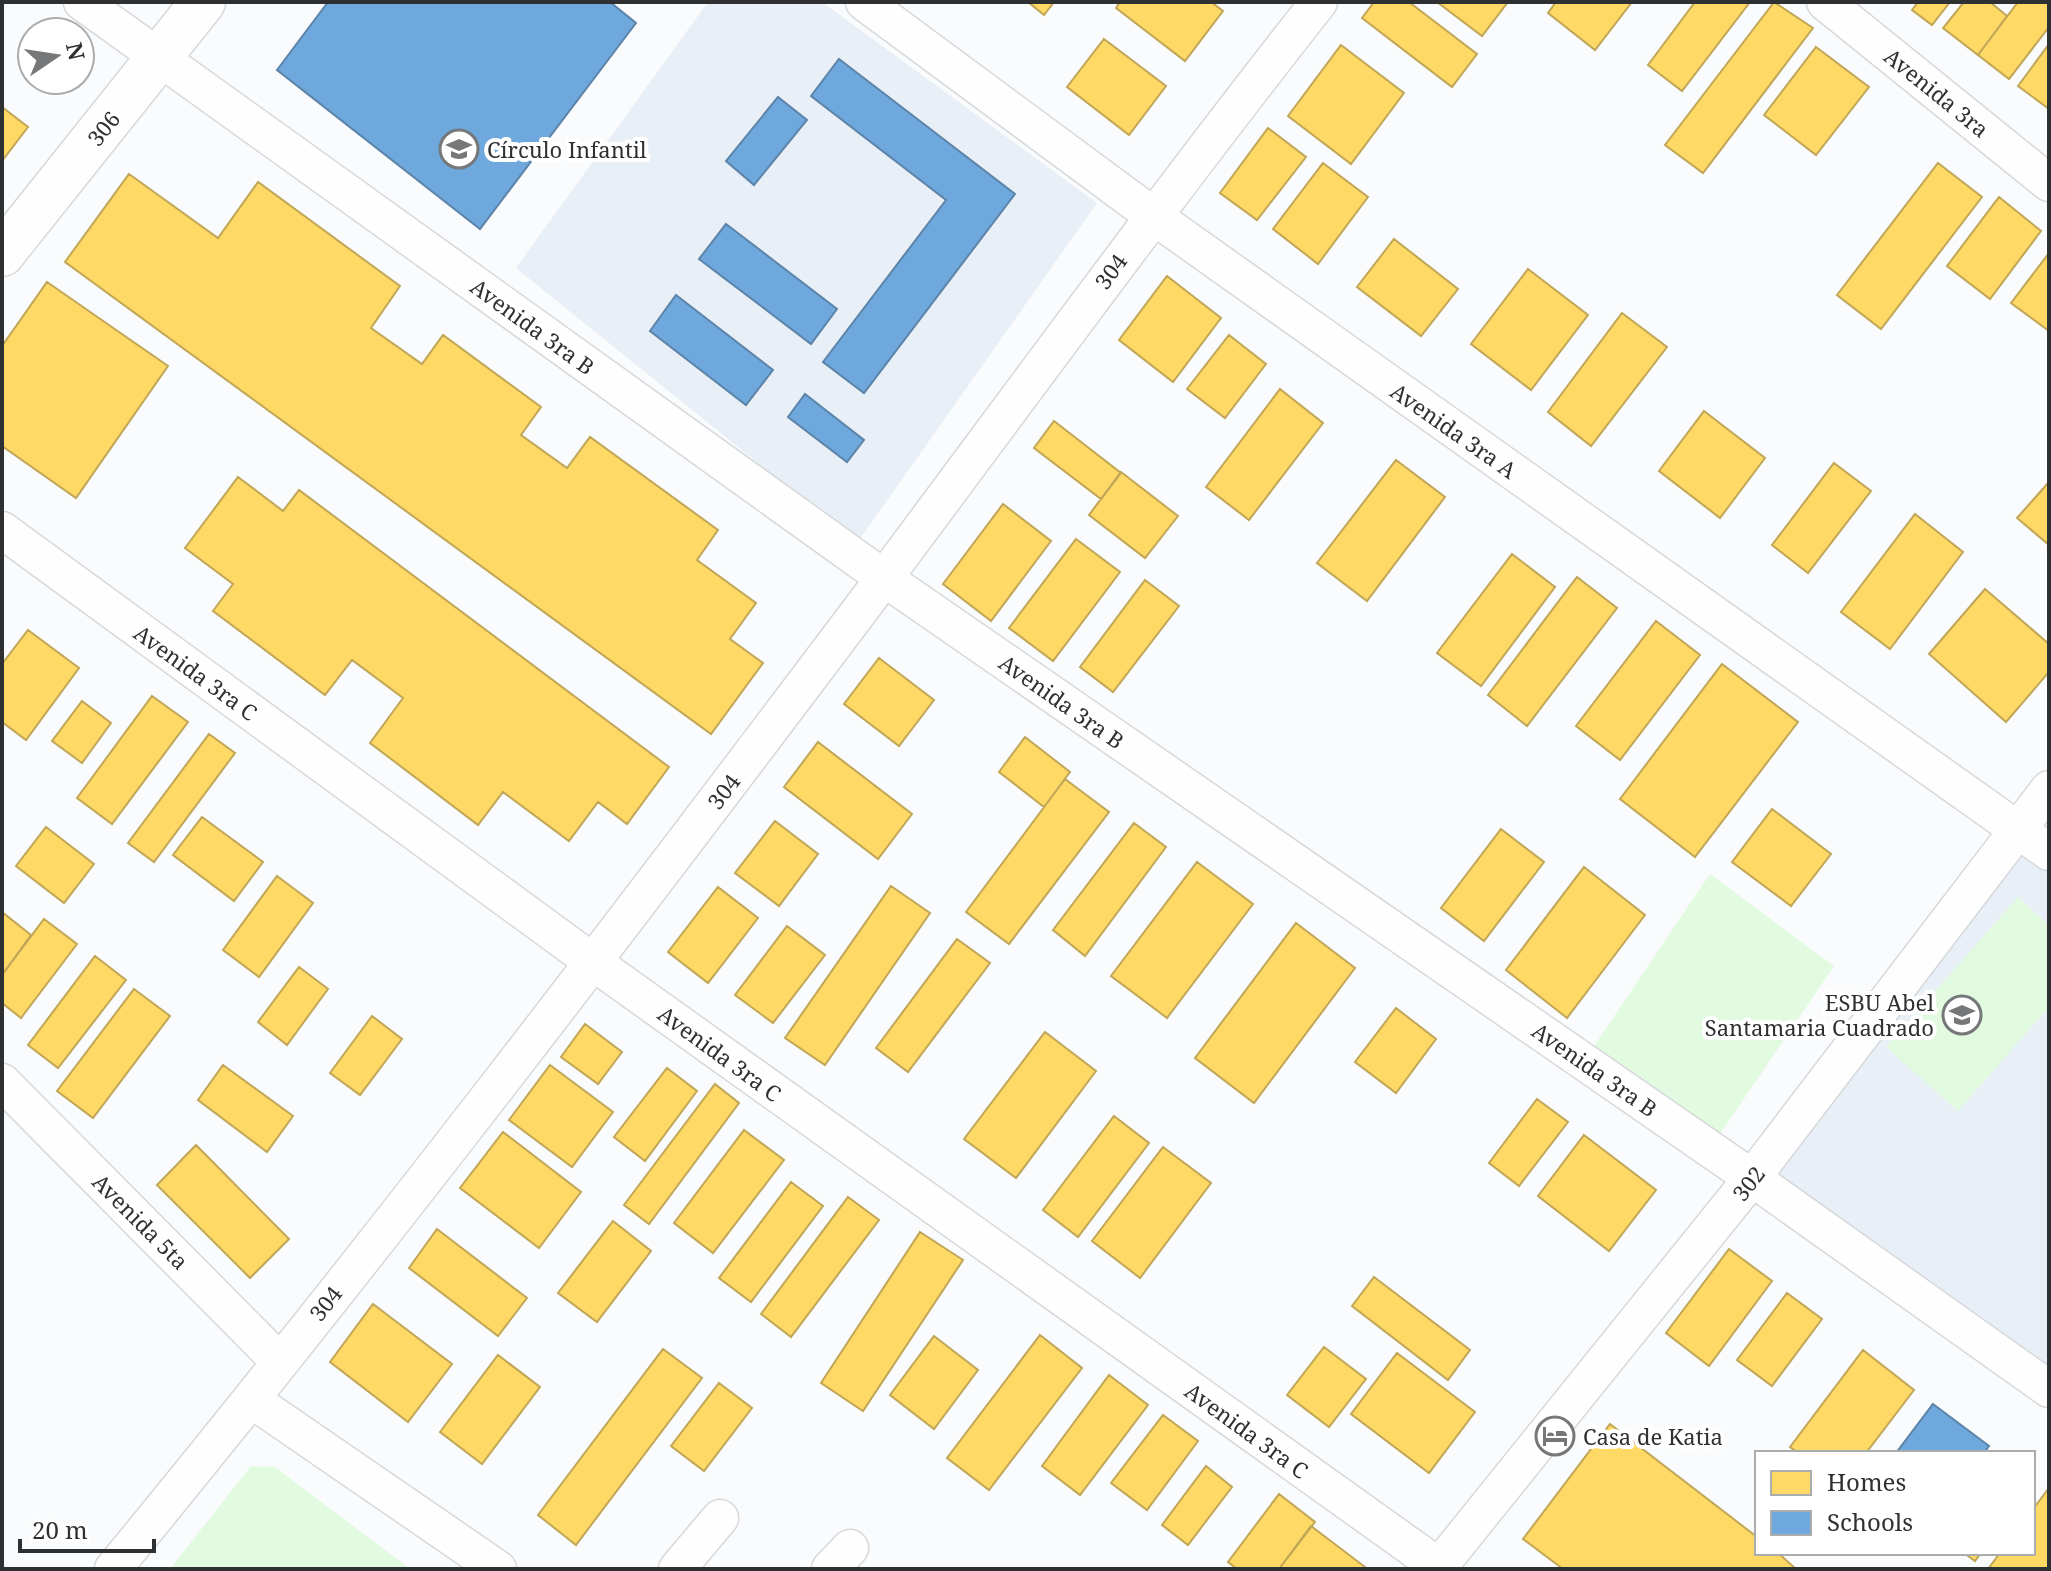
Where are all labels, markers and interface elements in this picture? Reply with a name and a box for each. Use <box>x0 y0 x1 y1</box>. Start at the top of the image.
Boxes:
north arrow <box>16 16 96 96</box>
text: N <box>60 39 93 63</box>
street label: Avenida 3ra <box>1879 41 1995 143</box>
street label: 306 <box>80 104 126 152</box>
school or university icon: Círculo Infantil <box>438 128 480 170</box>
place label: Círculo Infantil <box>487 134 647 164</box>
street label: 304 <box>1087 247 1133 295</box>
street label: Avenida 3ra B <box>465 271 601 381</box>
street label: Avenida 3ra A <box>1385 375 1523 485</box>
street label: Avenida 3ra C <box>128 617 264 727</box>
street label: Avenida 3ra B <box>993 647 1131 755</box>
street label: 304 <box>700 767 746 815</box>
place label: ESBU Abel Santamaria Cuadrado <box>1705 987 1934 1042</box>
school or university icon: ESBU Abel Santamaria Cuadrado <box>1941 994 1983 1036</box>
street label: Avenida 3ra C <box>652 998 788 1108</box>
street label: Avenida 3ra B <box>1526 1015 1664 1123</box>
street label: 302 <box>1725 1159 1771 1207</box>
street label: Avenida 5ta <box>87 1167 195 1275</box>
street label: 304 <box>302 1279 348 1327</box>
street label: Avenida 3ra C <box>1179 1375 1315 1485</box>
hotel icon: Casa de Katia <box>1534 1415 1576 1457</box>
place label: Casa de Katia <box>1583 1421 1723 1451</box>
legend <box>1755 1451 2035 1555</box>
text: Homes <box>1827 1465 1906 1498</box>
scale bar <box>20 1503 154 1553</box>
text: Schools <box>1827 1505 1913 1538</box>
text: 20 m <box>32 1513 88 1546</box>

